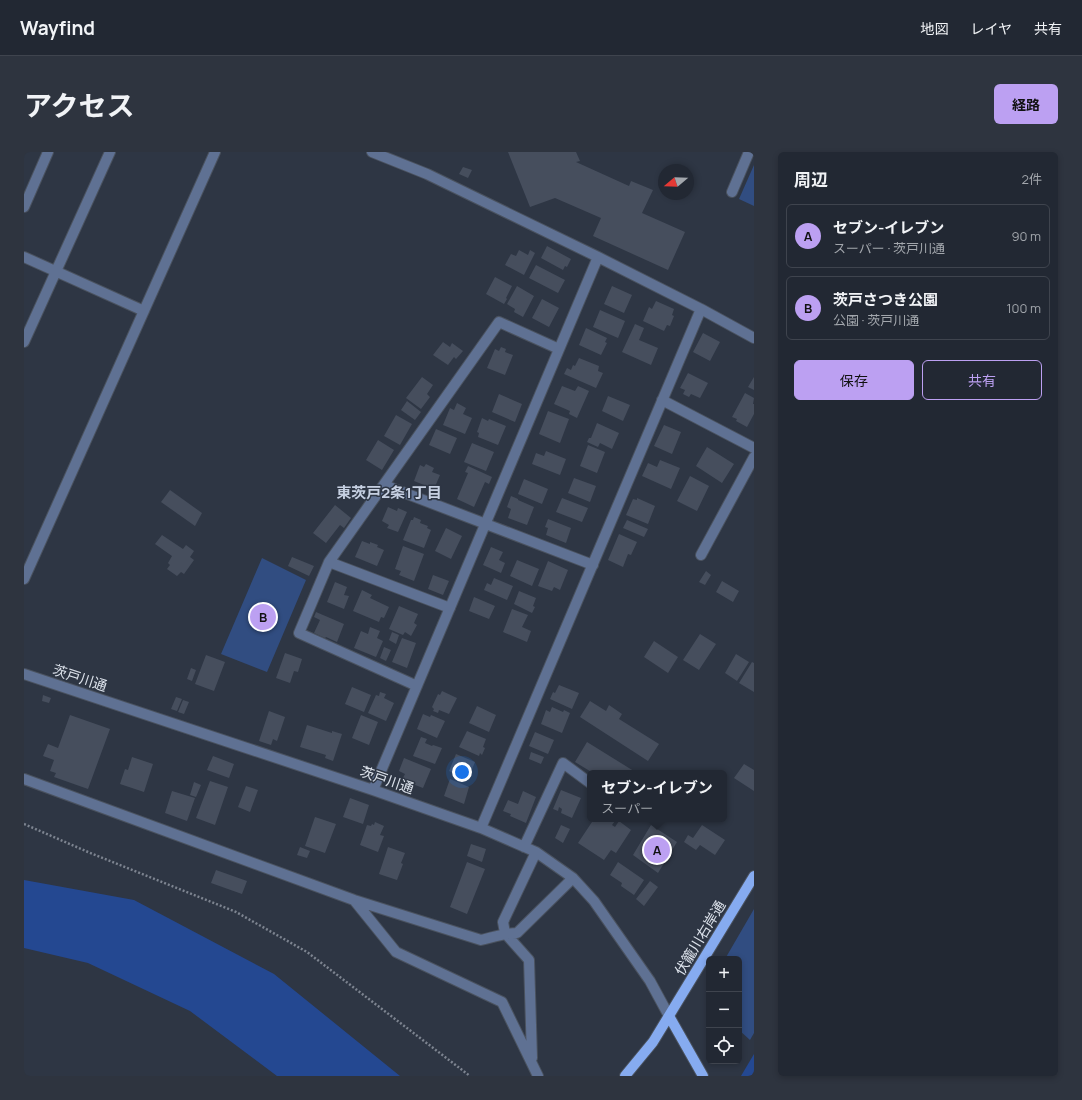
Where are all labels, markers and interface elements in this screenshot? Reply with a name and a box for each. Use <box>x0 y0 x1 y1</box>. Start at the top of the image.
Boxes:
text: Wayfind <box>20 15 95 41</box>
text: 地図 <box>920 19 948 38</box>
text: レイヤ <box>970 19 1012 38</box>
text: 共有 <box>1034 19 1062 38</box>
button: 経路 <box>994 84 1058 124</box>
text: アクセス <box>24 86 135 124</box>
north arrow <box>658 164 694 200</box>
text: 周辺 <box>794 168 828 191</box>
text: 2件 <box>1022 170 1042 188</box>
text: セブン-イレブン <box>833 217 944 238</box>
text: A <box>804 227 812 245</box>
text: 90 m <box>1011 227 1041 245</box>
text: スーパー · 茨戸川通 <box>833 239 945 257</box>
text: 茨戸さつき公園 <box>833 289 938 310</box>
text: B <box>804 299 812 317</box>
text: 100 m <box>1006 299 1041 317</box>
text: 公園 · 茨戸川通 <box>833 311 919 329</box>
button: 保存 <box>794 360 914 400</box>
button: 共有 <box>922 360 1042 400</box>
district label: 東茨戸2条1丁目 <box>336 482 442 503</box>
pin: B <box>250 602 276 632</box>
street label: 茨戸川通 <box>51 660 110 695</box>
street label: 茨戸川通 <box>358 761 417 798</box>
your location <box>452 762 472 782</box>
popup <box>587 770 727 822</box>
text: セブン-イレブン <box>601 777 713 798</box>
text: スーパー <box>601 799 653 817</box>
pin: A <box>644 835 670 865</box>
street label: 伏籠川右岸通 <box>670 897 729 979</box>
map controls <box>706 956 742 1064</box>
button: + <box>706 956 742 992</box>
button: − <box>706 992 742 1028</box>
button: locate <box>706 1028 742 1064</box>

